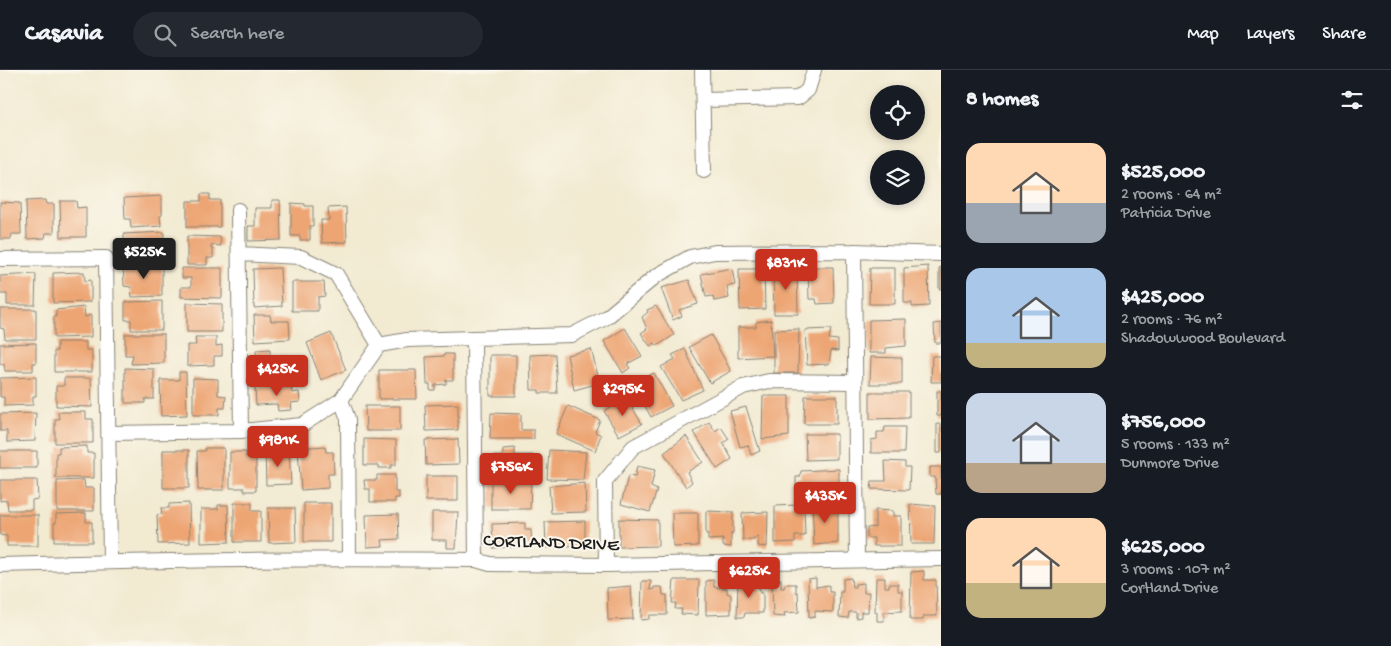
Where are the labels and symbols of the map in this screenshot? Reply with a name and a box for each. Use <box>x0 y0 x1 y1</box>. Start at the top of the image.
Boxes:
pin: $525K <box>109 238 179 280</box>
pin: $831K <box>751 248 821 291</box>
pin: $425K <box>242 354 312 397</box>
pin: $295K <box>588 374 658 417</box>
pin: $981K <box>243 426 313 468</box>
pin: $756K <box>476 452 546 495</box>
pin: $435K <box>790 482 860 524</box>
street label: CORTLAND DRIVE <box>483 530 620 558</box>
pin: $625K <box>714 556 784 599</box>

